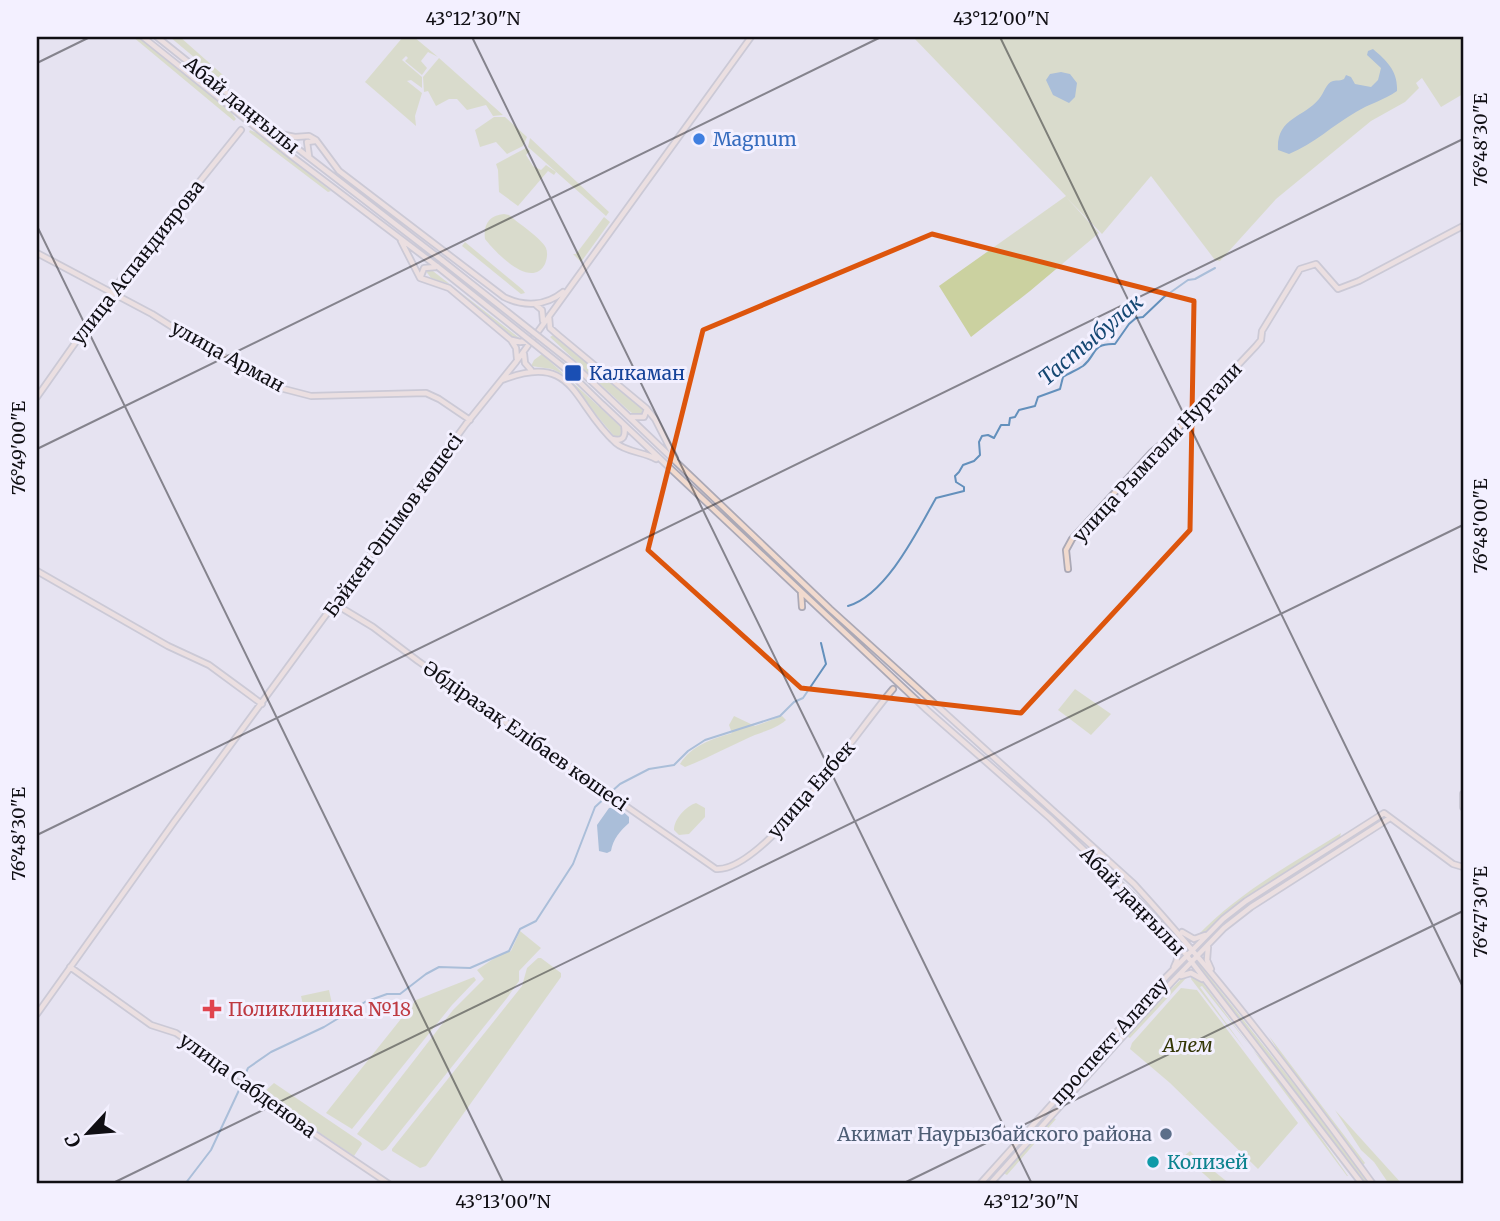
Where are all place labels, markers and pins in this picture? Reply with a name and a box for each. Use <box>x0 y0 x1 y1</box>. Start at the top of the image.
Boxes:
place label: Magnum <box>713 127 797 151</box>
marker: Magnum <box>691 131 707 147</box>
place label: Калкаман <box>589 361 685 385</box>
marker: Калкаман <box>563 363 583 383</box>
place label: Поликлиника №18 <box>228 997 411 1021</box>
marker: Поликлиника №18 <box>202 999 222 1019</box>
place label: Акимат Наурызбайского района <box>836 1122 1152 1146</box>
marker: Акимат Наурызбайского района <box>1158 1126 1174 1142</box>
place label: Колизей <box>1167 1150 1248 1174</box>
marker: Колизей <box>1145 1154 1161 1170</box>

